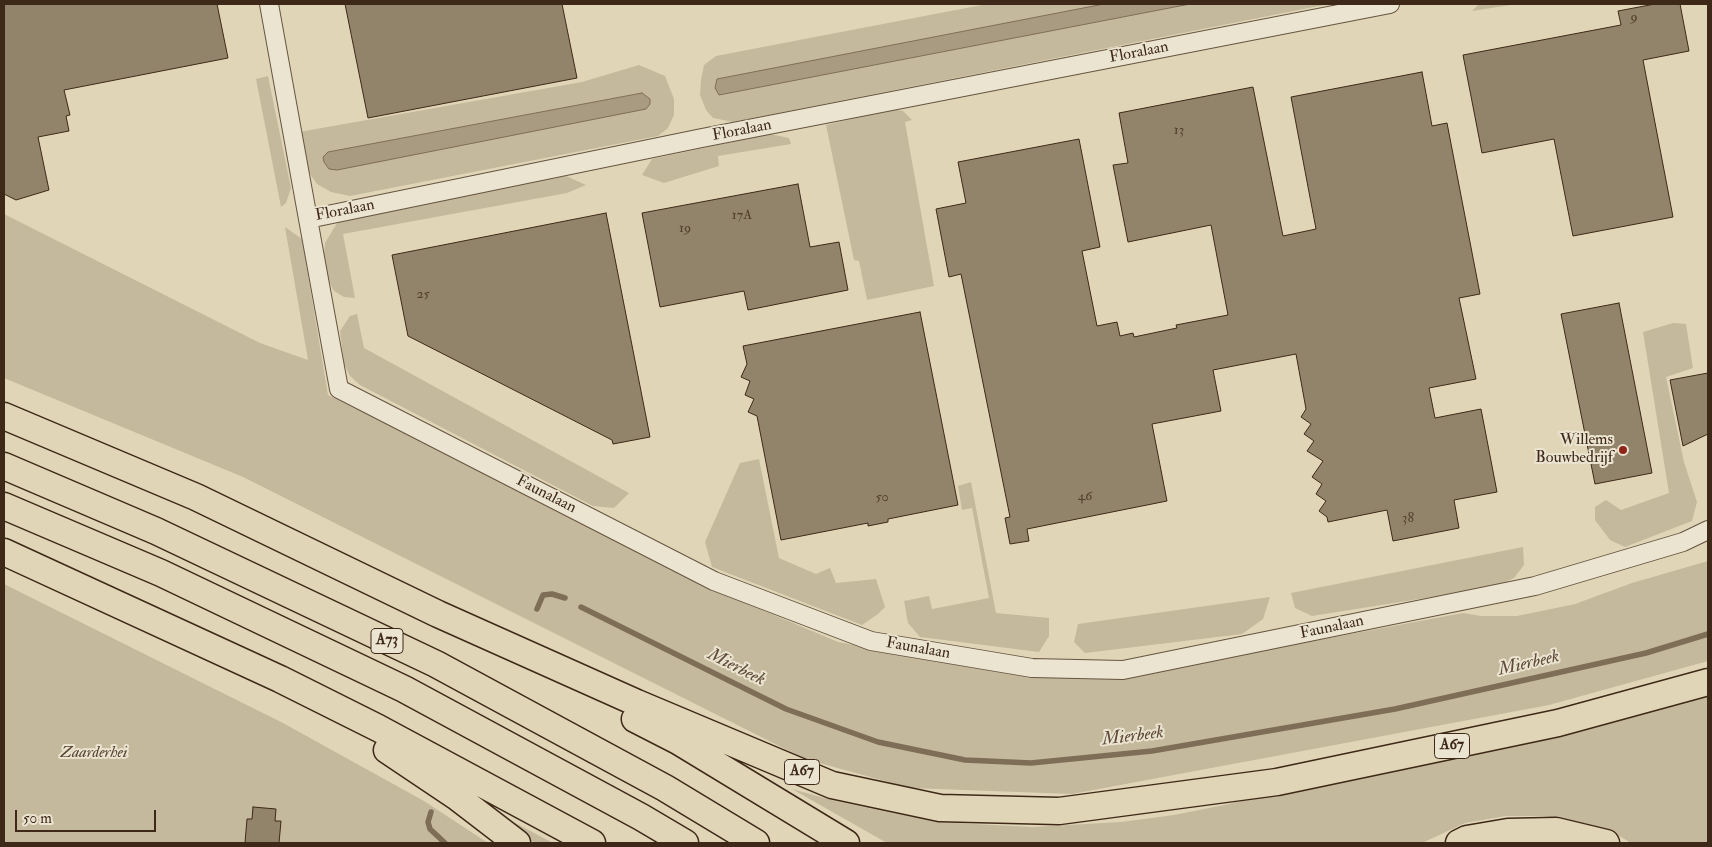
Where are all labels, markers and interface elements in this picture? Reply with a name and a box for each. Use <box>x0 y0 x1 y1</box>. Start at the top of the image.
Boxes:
house number: 9 <box>1630 10 1638 26</box>
street label: Floralaan <box>1108 38 1170 68</box>
street label: Floralaan <box>711 116 773 146</box>
house number: 13 <box>1174 123 1184 139</box>
street label: Floralaan <box>314 196 376 226</box>
house number: 17A <box>732 208 752 224</box>
house number: 19 <box>679 221 691 237</box>
house number: 25 <box>416 287 430 303</box>
place label: Willems Bouwbedrijf <box>1535 431 1613 469</box>
marker: Willems Bouwbedrijf <box>1617 444 1629 456</box>
street label: Faunalaan <box>513 472 579 518</box>
house number: 46 <box>1078 489 1092 505</box>
house number: 50 <box>875 490 889 506</box>
house number: 38 <box>1402 511 1414 527</box>
street label: Faunalaan <box>1298 612 1366 644</box>
road number: A73 <box>371 628 403 654</box>
street label: Faunalaan <box>884 634 952 664</box>
water label: Mierbeek <box>704 644 768 692</box>
water label: Mierbeek <box>1496 647 1562 681</box>
water label: Mierbeek <box>1101 723 1165 751</box>
road number: A67 <box>1434 734 1470 758</box>
park label: Zaarderhei <box>61 744 127 764</box>
road number: A67 <box>784 760 820 784</box>
scale bar <box>18 800 159 832</box>
text: 50 m <box>23 809 52 828</box>

